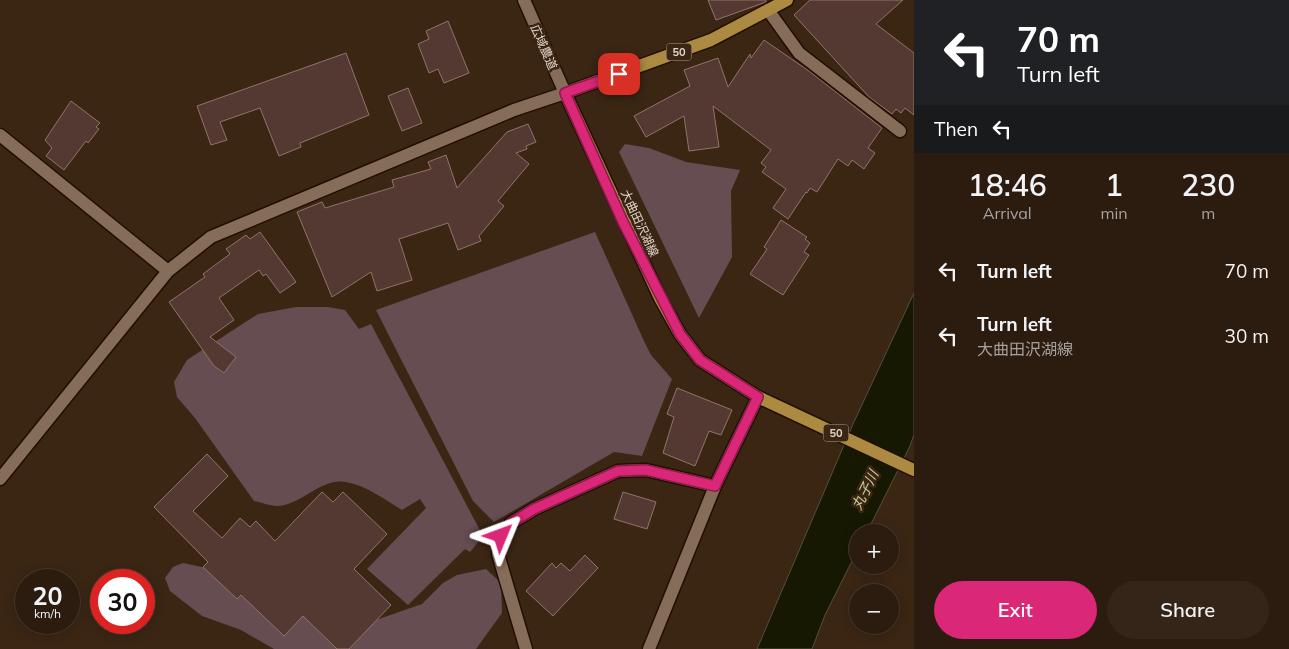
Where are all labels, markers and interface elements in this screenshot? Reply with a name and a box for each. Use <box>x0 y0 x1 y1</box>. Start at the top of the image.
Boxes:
text: 70 m <box>1017 17 1100 61</box>
icon: left <box>934 20 999 85</box>
street label: 広域農道 <box>527 22 561 72</box>
road number: 50 <box>666 44 692 61</box>
pin <box>598 53 640 95</box>
icon: arrive <box>605 60 633 88</box>
text: Turn left <box>1017 60 1100 88</box>
icon: left <box>988 115 1016 143</box>
text: Then <box>934 117 978 141</box>
text: 18:46 <box>968 166 1047 204</box>
text: 1 <box>1105 166 1123 204</box>
text: 230 <box>1181 166 1235 204</box>
street label: 大曲田沢湖線 <box>618 187 662 259</box>
text: Arrival <box>983 203 1032 223</box>
text: min <box>1100 203 1128 223</box>
text: m <box>1201 203 1215 223</box>
icon: left <box>934 257 962 285</box>
text: Turn left <box>977 259 1052 283</box>
text: 70 m <box>1225 259 1269 283</box>
text: Turn left <box>977 312 1052 336</box>
icon: left <box>934 322 962 350</box>
text: 30 m <box>1225 324 1269 348</box>
text: 大曲田沢湖線 <box>977 339 1073 359</box>
road number: 50 <box>824 424 848 442</box>
water label: 丸子川 <box>848 465 883 513</box>
position arrow <box>474 509 526 561</box>
map controls <box>849 524 899 634</box>
button: + <box>849 524 899 574</box>
speed limit sign: 30 <box>90 569 155 634</box>
text: 20 <box>32 580 63 611</box>
button: Exit <box>934 581 1097 639</box>
button: Share <box>1107 581 1269 639</box>
button: − <box>849 584 899 634</box>
text: km/h <box>34 606 61 621</box>

